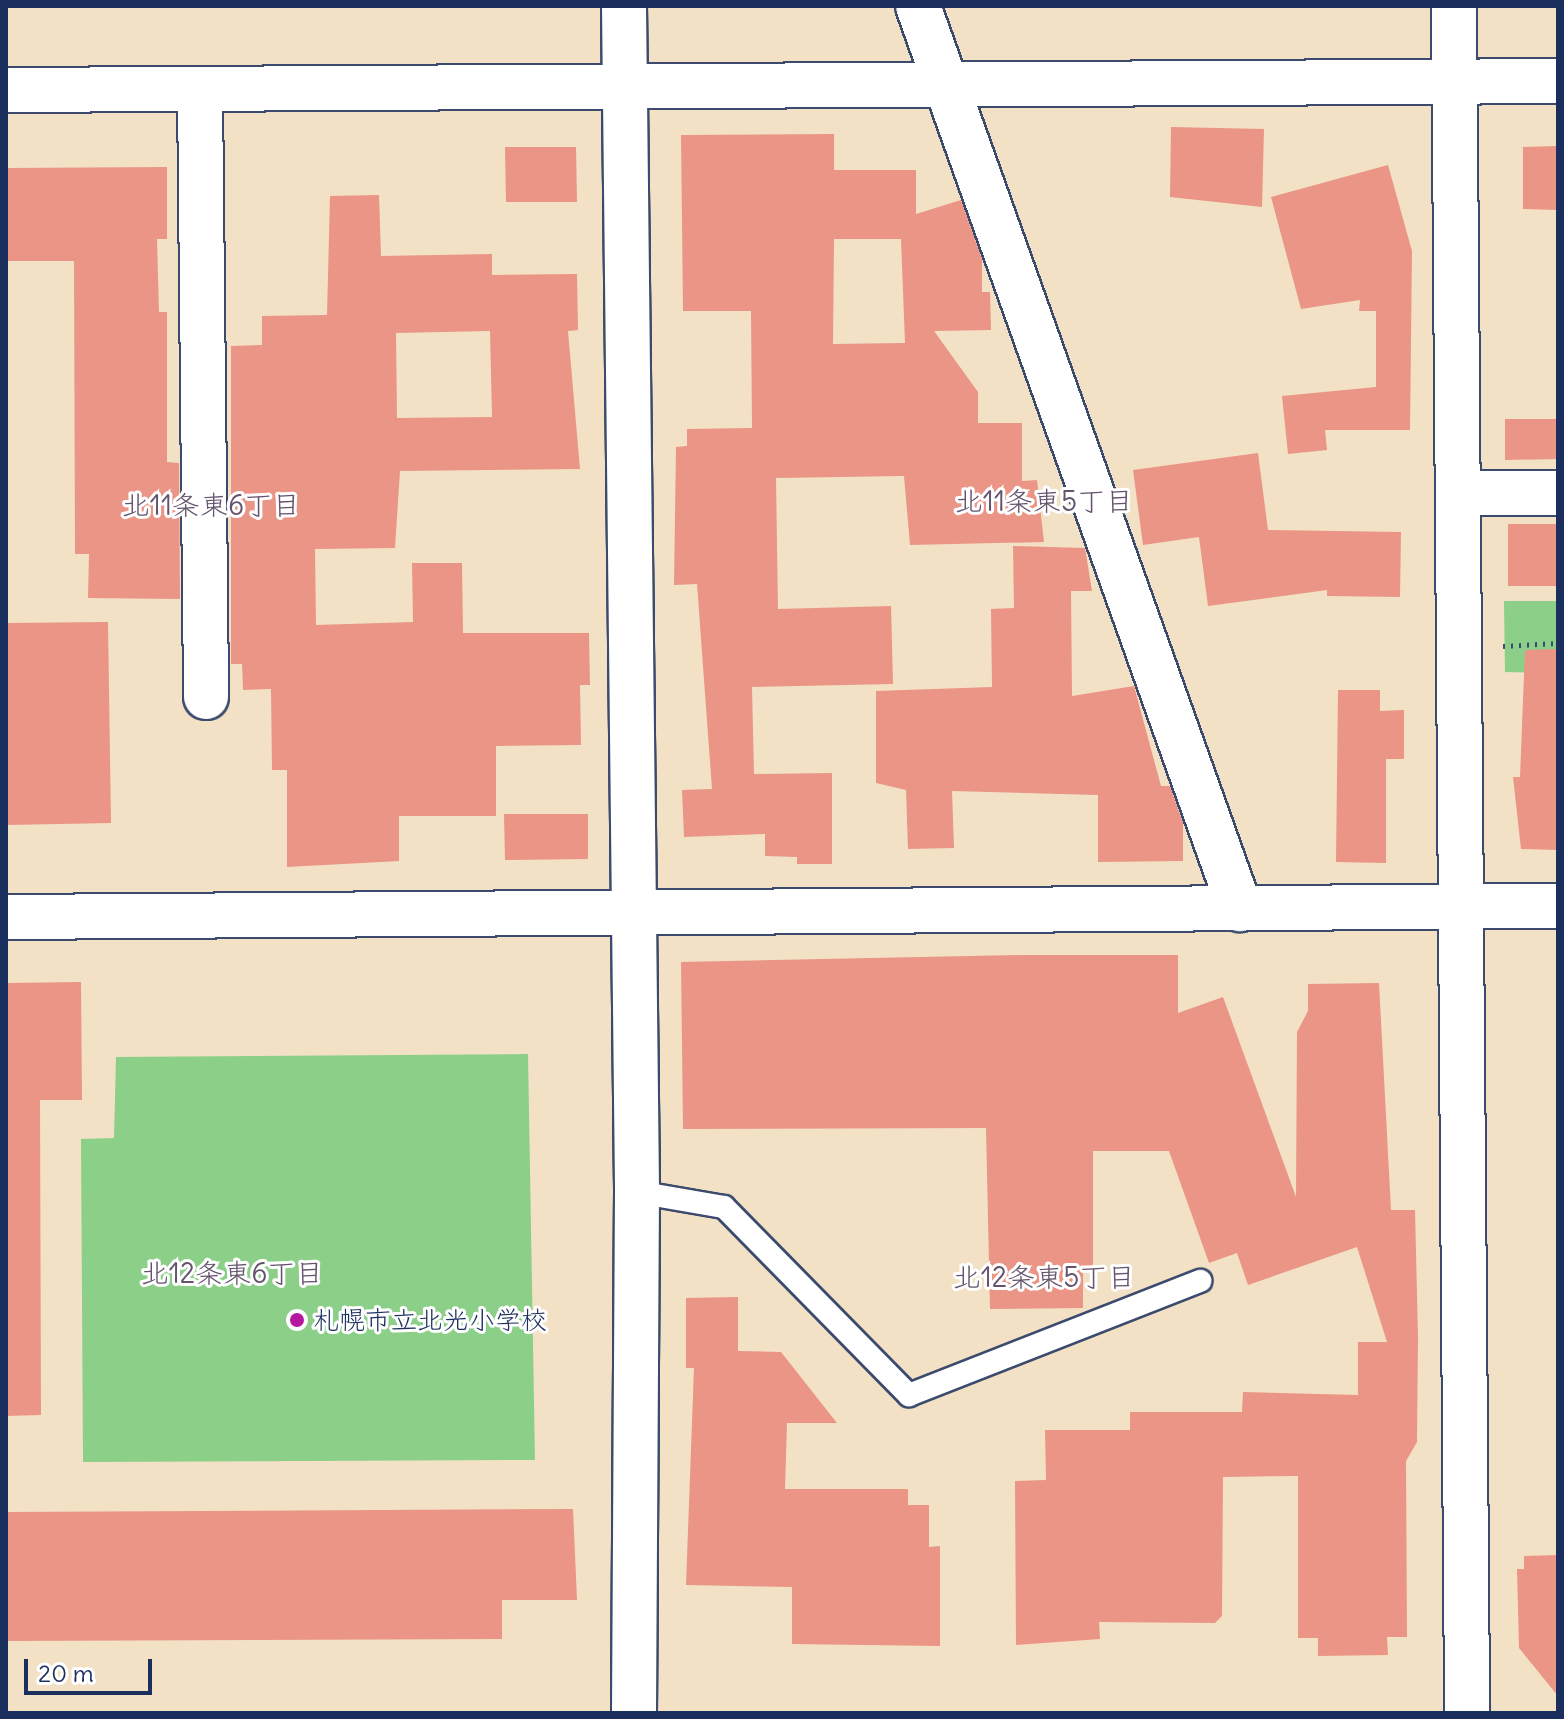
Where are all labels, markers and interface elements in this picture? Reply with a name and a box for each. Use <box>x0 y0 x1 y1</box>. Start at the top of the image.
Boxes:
district label: 北11条東5丁目 <box>955 484 1133 518</box>
district label: 北11条東6丁目 <box>122 488 300 522</box>
district label: 北12条東6丁目 <box>141 1256 323 1290</box>
district label: 北12条東5丁目 <box>953 1260 1135 1294</box>
place label: 札幌市立北光小学校 <box>313 1304 547 1336</box>
marker: 札幌市立北光小学校 <box>288 1311 306 1329</box>
scale bar <box>28 1643 156 1693</box>
text: 20 m <box>38 1658 94 1688</box>

